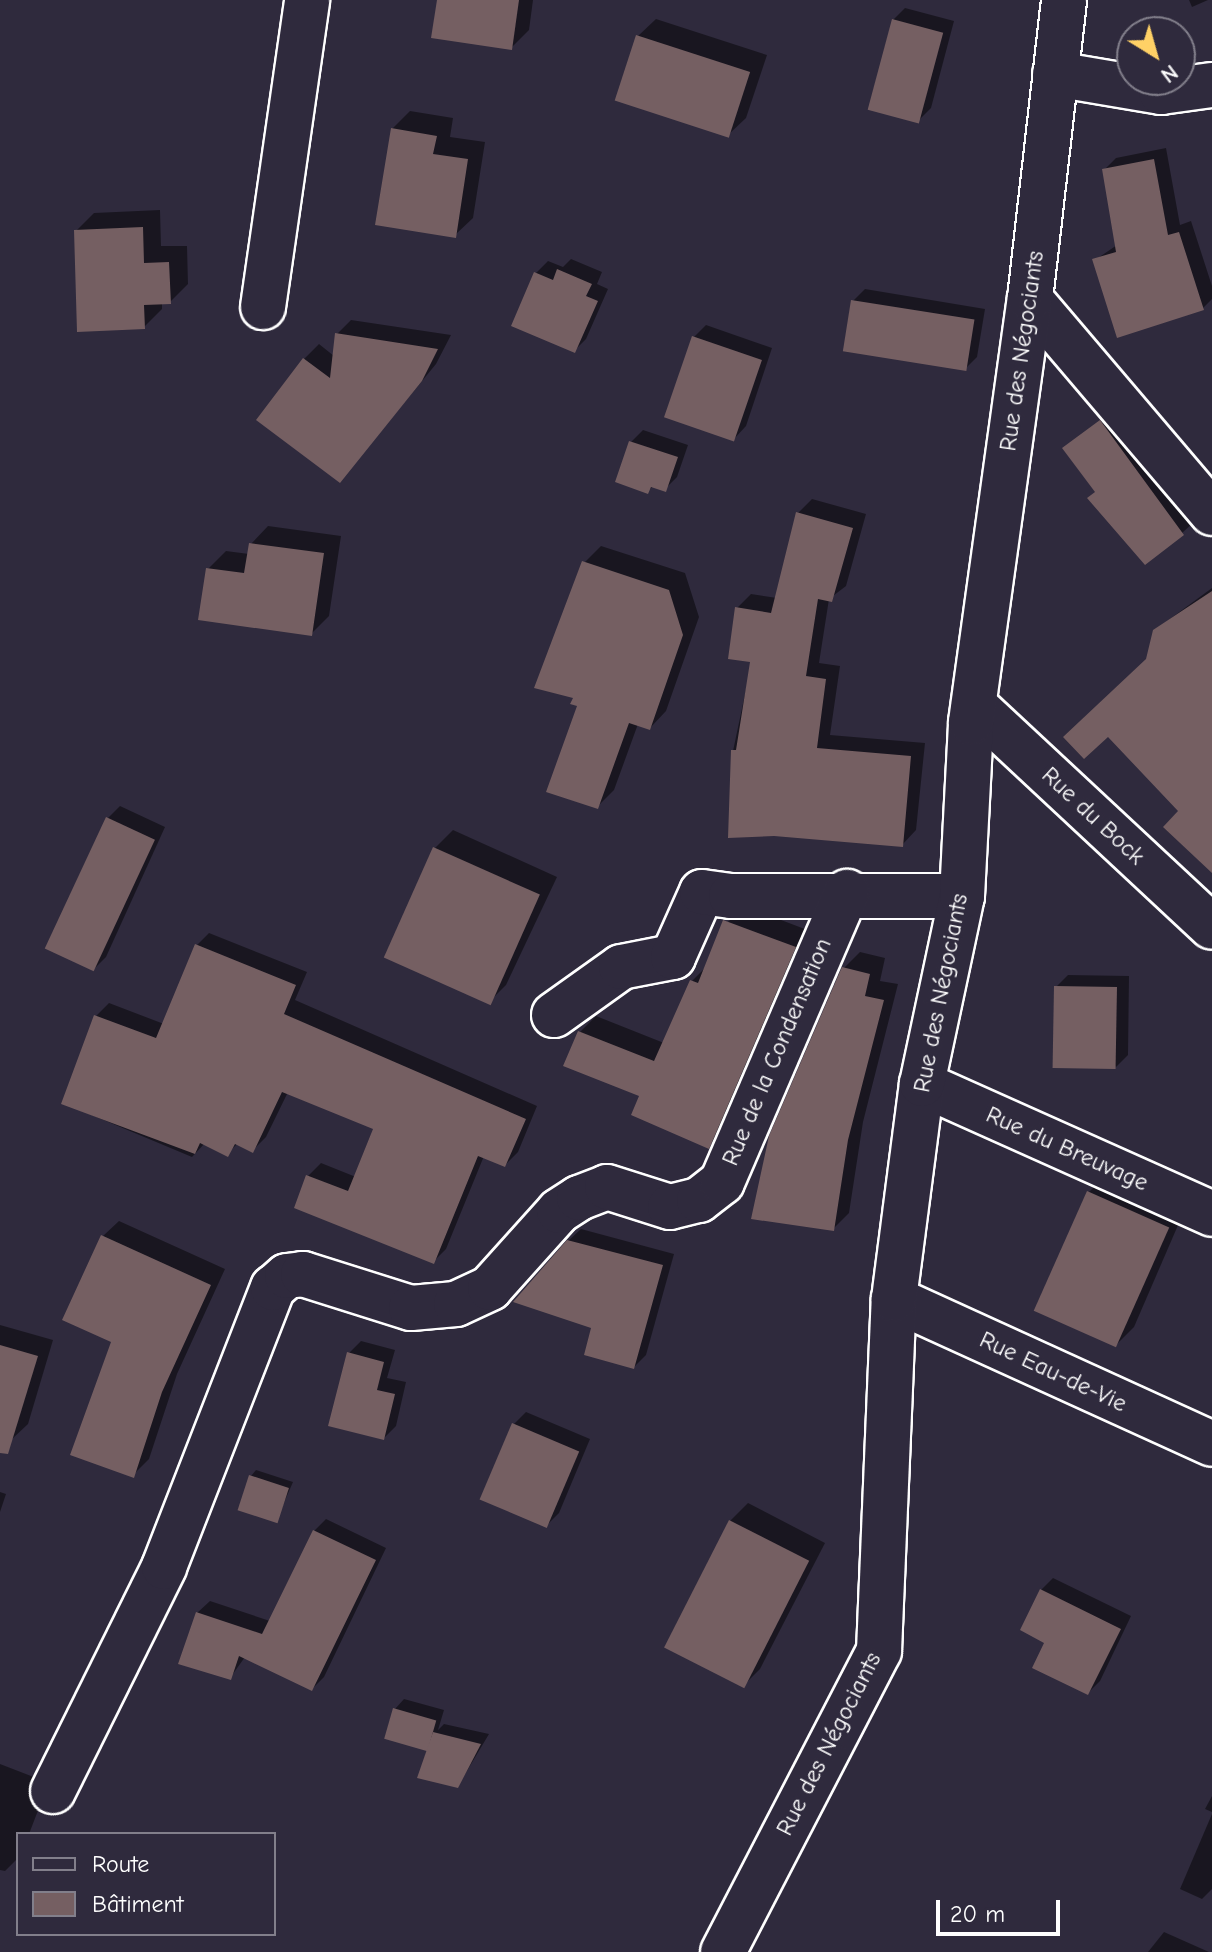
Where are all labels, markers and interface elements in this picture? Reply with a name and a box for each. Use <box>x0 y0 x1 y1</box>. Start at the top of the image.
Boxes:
north arrow <box>1116 16 1196 96</box>
text: N <box>1156 59 1183 88</box>
street label: Rue des Négociants <box>994 249 1050 453</box>
street label: Rue du Bock <box>1036 761 1150 871</box>
street label: Rue des Négociants <box>908 891 974 1095</box>
street label: Rue de la Condensation <box>716 934 838 1170</box>
street label: Rue du Breuvage <box>981 1100 1153 1198</box>
street label: Rue Eau-de-Vie <box>975 1325 1131 1419</box>
street label: Rue des Négociants <box>770 1647 888 1841</box>
legend <box>16 1832 276 1936</box>
text: Route <box>92 1850 149 1878</box>
scale bar <box>940 1884 1064 1934</box>
text: Bâtiment <box>92 1890 184 1918</box>
text: 20 m <box>950 1900 1005 1928</box>

